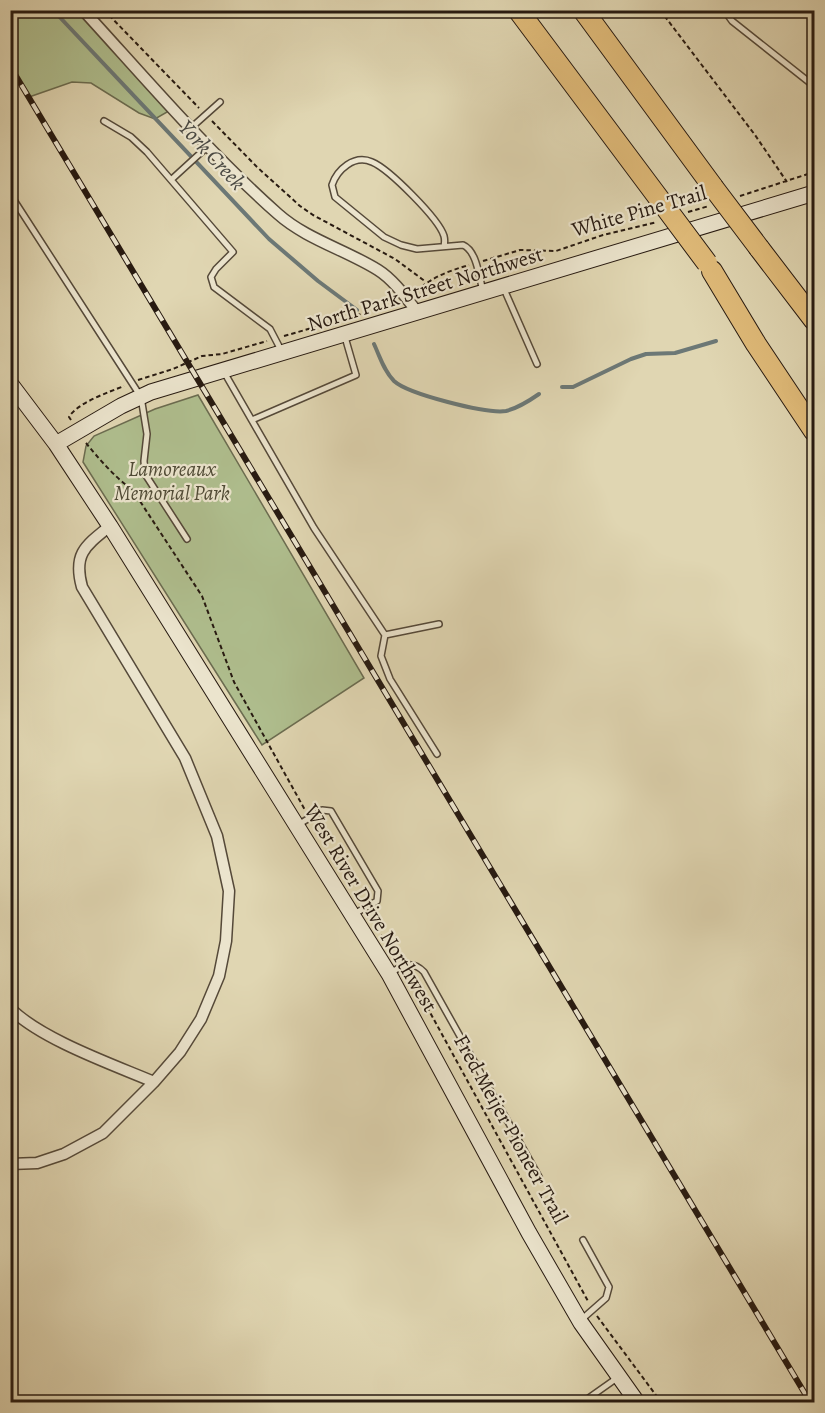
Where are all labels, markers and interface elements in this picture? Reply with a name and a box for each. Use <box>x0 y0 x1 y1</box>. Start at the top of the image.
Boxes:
water label: York Creek <box>172 113 253 197</box>
street label: White Pine Trail <box>567 178 710 244</box>
street label: North Park Street Northwest <box>304 240 546 338</box>
park label: Lamoreaux Memorial Park <box>114 455 230 507</box>
street label: West River Drive Northwest <box>297 798 444 1017</box>
street label: Fred Meijer Pioneer Trail <box>447 1029 575 1229</box>

